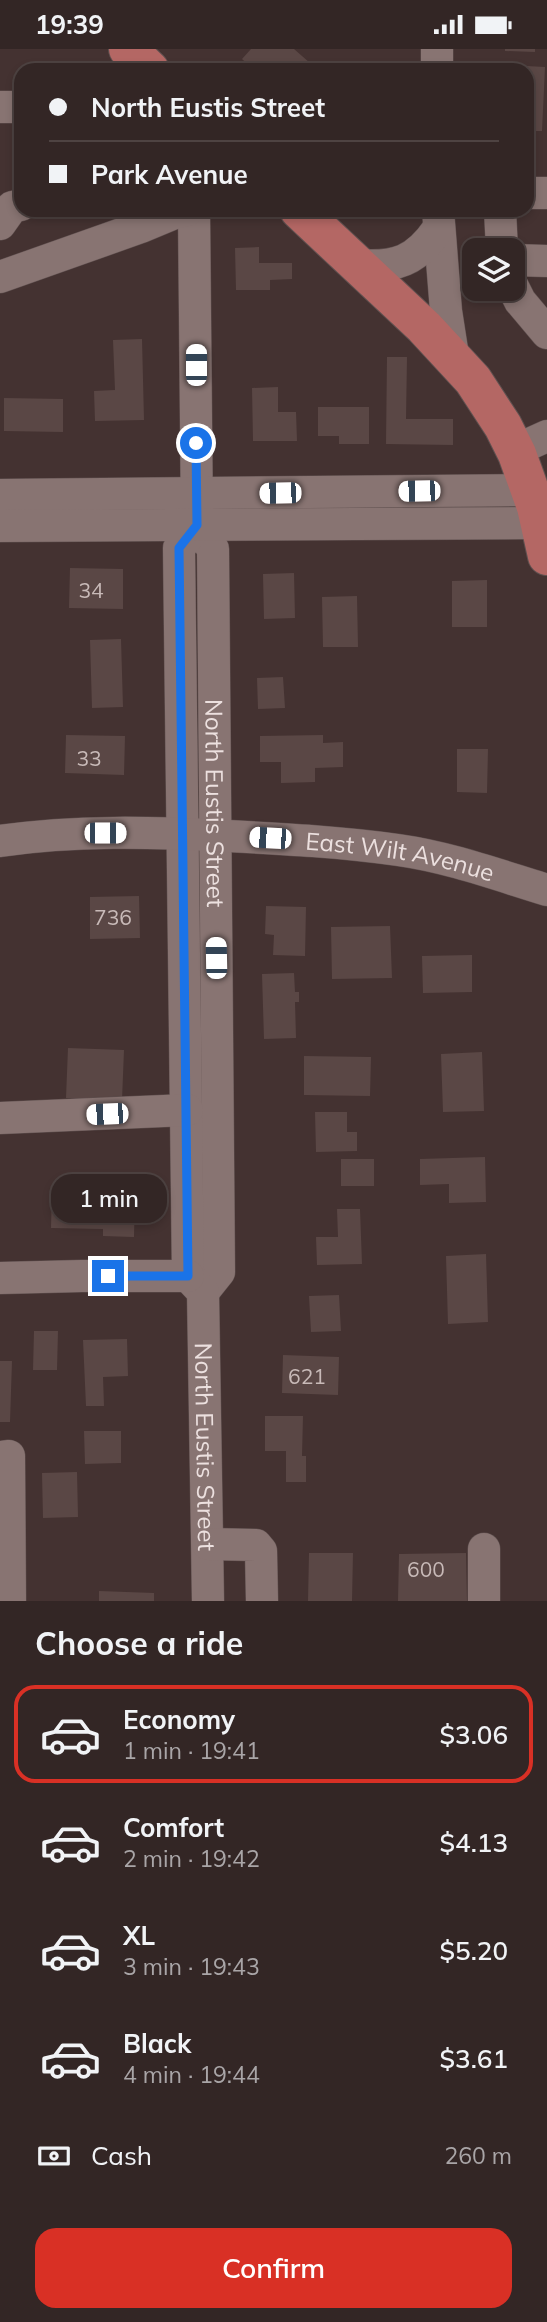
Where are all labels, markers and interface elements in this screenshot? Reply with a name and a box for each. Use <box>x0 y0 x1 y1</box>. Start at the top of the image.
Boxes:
text: 19:39 <box>35 8 104 41</box>
text: North Eustis Street <box>91 91 325 124</box>
text: Park Avenue <box>91 158 248 191</box>
map controls <box>462 238 525 301</box>
button: layers <box>462 238 525 301</box>
car <box>186 344 207 386</box>
route start <box>180 427 212 459</box>
car <box>398 480 441 502</box>
car <box>259 482 302 504</box>
house number: 34 <box>78 577 104 603</box>
street label: North Eustis Street <box>199 699 231 907</box>
house number: 33 <box>76 745 102 771</box>
car <box>85 823 127 844</box>
car <box>249 826 292 850</box>
street label: East Wilt Avenue <box>305 826 498 888</box>
house number: 736 <box>94 904 132 930</box>
car <box>206 937 227 979</box>
car <box>86 1103 129 1125</box>
callout: 1 min <box>50 1175 166 1223</box>
text: 1 min <box>79 1184 139 1213</box>
route end <box>92 1260 124 1292</box>
street label: North Eustis Street <box>189 1342 222 1551</box>
house number: 621 <box>288 1363 326 1389</box>
house number: 600 <box>407 1556 445 1582</box>
text: Choose a ride <box>35 1623 243 1663</box>
icon: car <box>39 1703 102 1766</box>
text: Economy <box>123 1703 235 1736</box>
text: $3.06 <box>439 1718 508 1751</box>
text: 1 min · 19:41 <box>123 1736 260 1765</box>
icon: car <box>39 1811 102 1874</box>
text: Comfort <box>123 1811 224 1844</box>
text: $4.13 <box>439 1826 508 1859</box>
text: 2 min · 19:42 <box>123 1844 260 1873</box>
icon: car <box>39 1919 102 1982</box>
text: XL <box>123 1919 155 1952</box>
text: $5.20 <box>439 1934 508 1967</box>
text: 3 min · 19:43 <box>123 1952 260 1981</box>
icon: car <box>39 2027 102 2090</box>
text: Black <box>123 2027 191 2060</box>
text: $3.61 <box>439 2042 508 2075</box>
text: 4 min · 19:44 <box>123 2060 260 2089</box>
icon: cash <box>35 2137 73 2175</box>
text: Cash <box>91 2139 152 2172</box>
text: 260 m <box>444 2141 512 2170</box>
button: Confirm <box>35 2228 512 2308</box>

